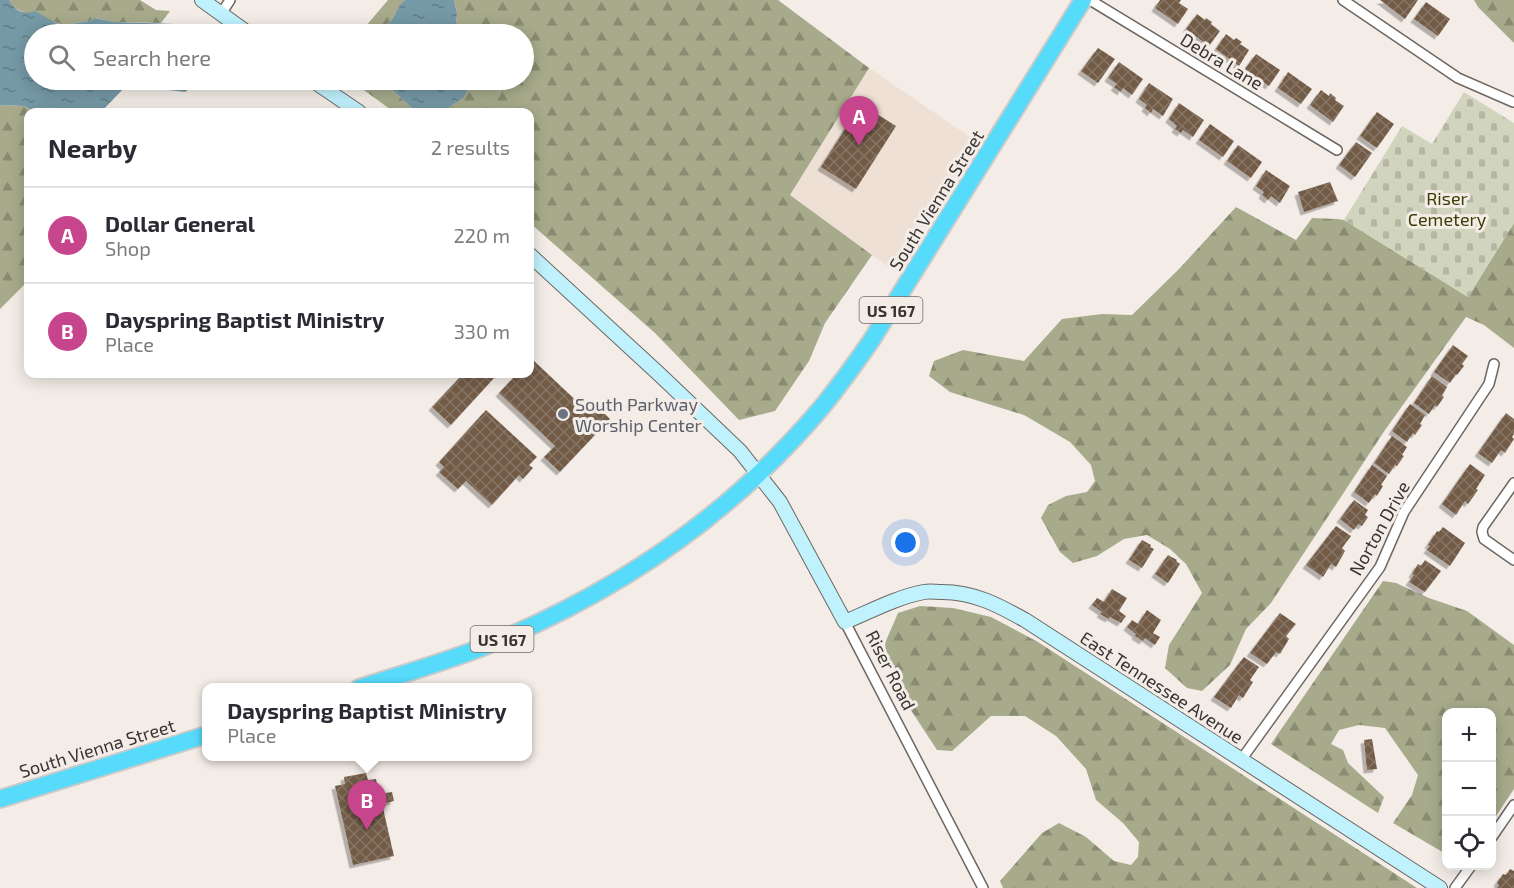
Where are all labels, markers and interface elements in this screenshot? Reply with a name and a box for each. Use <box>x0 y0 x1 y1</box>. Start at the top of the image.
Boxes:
search box <box>24 24 534 90</box>
street label: Debra Lane <box>1177 28 1267 94</box>
icon: search <box>45 41 78 74</box>
text: Search here <box>93 44 211 70</box>
pin: A <box>840 96 878 146</box>
street label: South Vienna Street <box>884 126 988 274</box>
text: Nearby <box>48 132 137 163</box>
text: 2 results <box>431 135 510 159</box>
park label: Riser Cemetery <box>1408 187 1487 230</box>
text: Dollar General <box>105 210 255 236</box>
text: A <box>61 223 74 247</box>
text: 220 m <box>453 223 510 247</box>
text: Shop <box>105 236 151 260</box>
road number: US 167 <box>860 297 922 323</box>
text: Dayspring Baptist Ministry <box>105 306 384 332</box>
text: B <box>61 319 74 343</box>
text: 330 m <box>454 319 510 343</box>
text: Place <box>105 332 154 356</box>
place label: South Parkway Worship Center <box>575 393 702 436</box>
marker: South Parkway Worship Center <box>556 407 570 421</box>
street label: Norton Drive <box>1344 477 1414 579</box>
your location <box>891 528 920 557</box>
road number: US 167 <box>470 626 534 652</box>
street label: Riser Road <box>862 626 920 714</box>
street label: East Tennessee Avenue <box>1076 626 1248 748</box>
popup <box>202 683 532 761</box>
text: Dayspring Baptist Ministry <box>227 697 507 723</box>
map controls <box>1442 708 1496 870</box>
button: + <box>1442 708 1496 762</box>
street label: South Vienna Street <box>17 714 178 782</box>
text: Place <box>227 723 276 747</box>
button: − <box>1442 762 1496 816</box>
pin: B <box>348 780 386 830</box>
button: locate <box>1442 816 1496 870</box>

